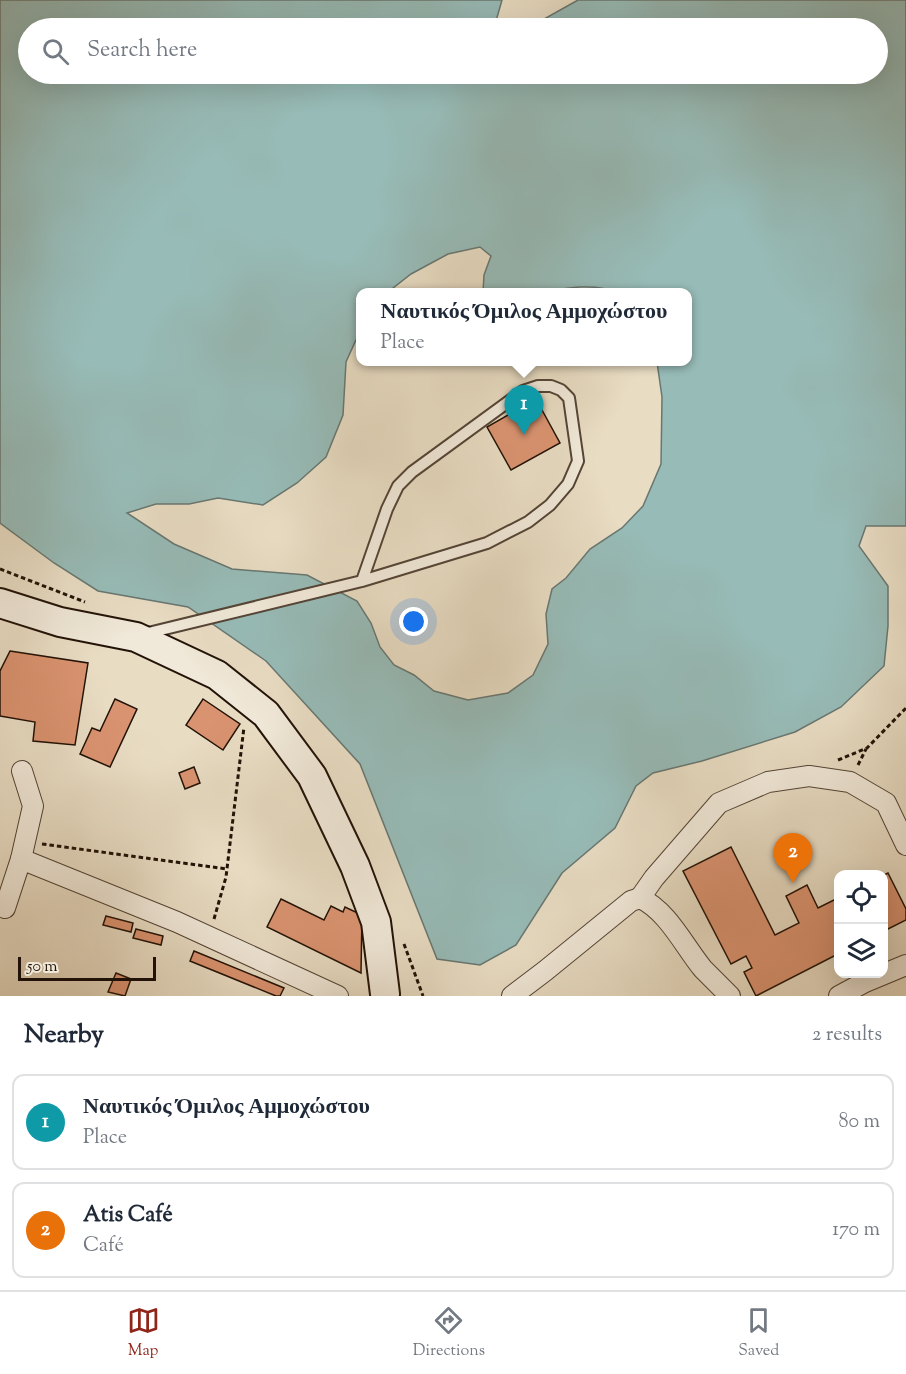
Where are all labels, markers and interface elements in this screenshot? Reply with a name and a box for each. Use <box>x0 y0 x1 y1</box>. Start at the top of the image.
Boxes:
search box <box>18 18 888 84</box>
icon: search <box>39 35 72 68</box>
text: Search here <box>87 35 197 67</box>
popup <box>356 288 692 366</box>
text: Ναυτικός Όμιλος Αμμοχώστου <box>381 297 667 329</box>
text: Place <box>381 329 425 358</box>
pin: 1 <box>504 386 544 435</box>
your location <box>399 607 428 636</box>
pin: 2 <box>774 834 812 883</box>
map controls <box>834 870 888 978</box>
button: locate <box>834 870 888 924</box>
button: layers <box>834 924 888 978</box>
scale bar <box>18 954 156 982</box>
text: 50 m <box>27 956 58 979</box>
text: Nearby <box>24 1017 104 1054</box>
text: 2 results <box>812 1021 882 1050</box>
text: Ναυτικός Όμιλος Αμμοχώστου <box>83 1092 370 1124</box>
text: 1 <box>42 1108 49 1137</box>
text: 80 m <box>839 1108 880 1137</box>
text: Place <box>83 1124 127 1153</box>
text: Atis Café <box>83 1200 173 1232</box>
text: 2 <box>41 1216 50 1245</box>
text: 170 m <box>832 1216 880 1245</box>
text: Café <box>83 1232 124 1261</box>
tab: Map <box>127 1304 160 1363</box>
tab: Directions <box>413 1304 485 1363</box>
tab: Saved <box>738 1304 779 1363</box>

